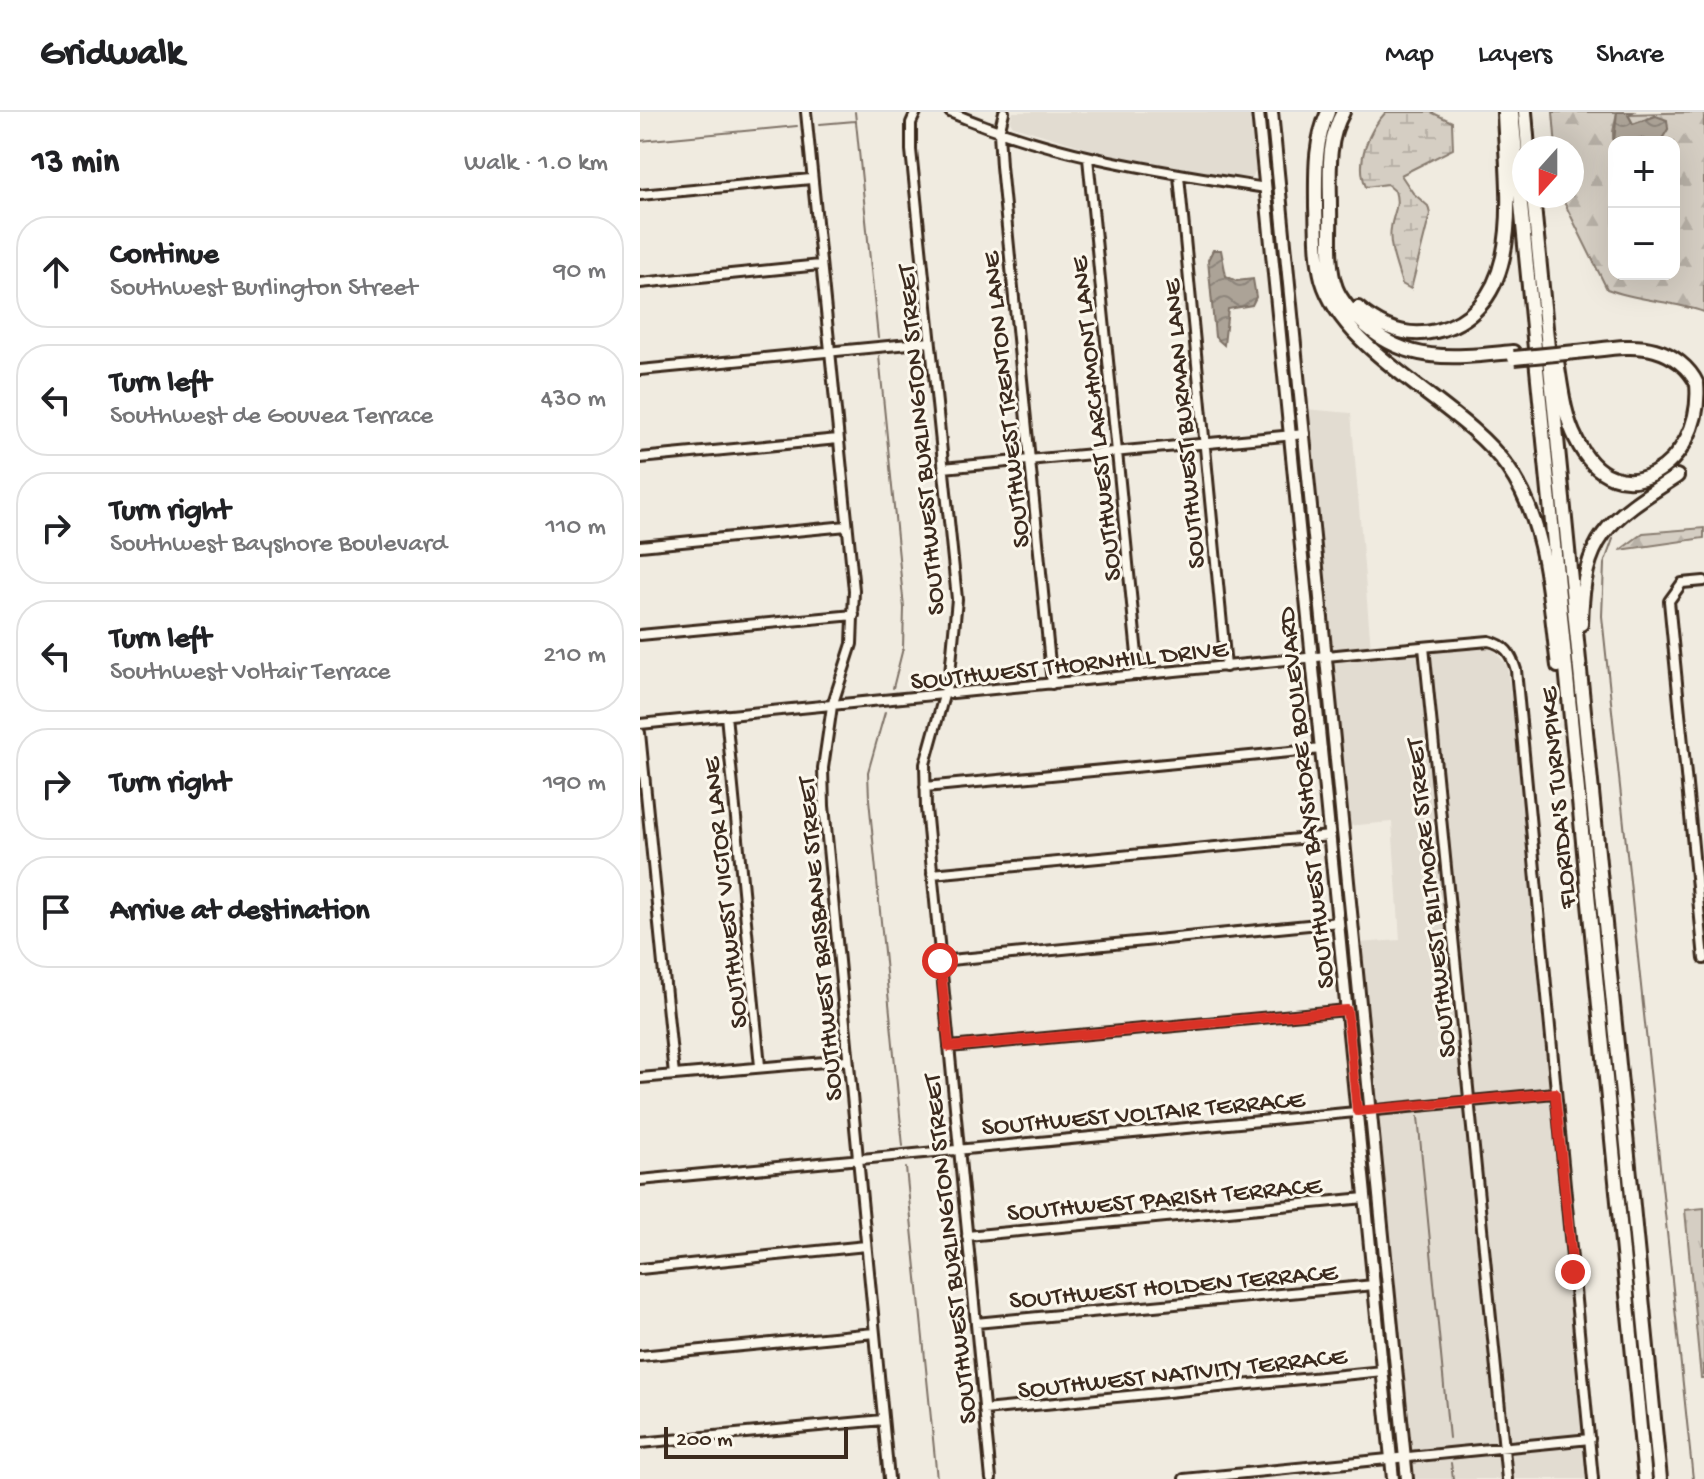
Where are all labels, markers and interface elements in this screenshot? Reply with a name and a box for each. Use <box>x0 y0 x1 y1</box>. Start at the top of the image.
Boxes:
text: Gridwalk <box>40 33 184 77</box>
text: Map <box>1385 39 1434 72</box>
text: Layers <box>1478 39 1552 72</box>
text: Share <box>1596 39 1664 72</box>
north arrow <box>1512 136 1584 208</box>
map controls <box>1608 136 1680 280</box>
button: + <box>1608 136 1680 208</box>
text: 13 min <box>32 144 119 184</box>
text: Walk · 1.0 km <box>464 149 608 180</box>
button: − <box>1608 208 1680 280</box>
text: Continue <box>110 239 219 274</box>
street label: SOUTHWEST TRENTON LANE <box>977 249 1039 549</box>
icon: ahead <box>34 250 78 294</box>
street label: SOUTHWEST LARCHMONT LANE <box>1066 254 1131 582</box>
text: 90 m <box>554 257 606 288</box>
street label: SOUTHWEST BURLINGTON STREET <box>893 262 954 616</box>
text: Southwest Burlington Street <box>110 274 417 305</box>
street label: SOUTHWEST BURMAN LANE <box>1158 277 1215 570</box>
text: Turn left <box>110 367 211 402</box>
icon: left <box>34 378 78 422</box>
text: 430 m <box>541 385 606 416</box>
text: Southwest de Gouvea Terrace <box>110 402 433 433</box>
text: Turn right <box>110 495 230 530</box>
icon: right <box>34 506 78 550</box>
text: 110 m <box>546 513 606 544</box>
text: Southwest Bayshore Boulevard <box>110 530 447 561</box>
street label: SOUTHWEST BAYSHORE BOULEVARD <box>1273 605 1344 990</box>
text: Turn left <box>110 623 211 658</box>
icon: left <box>34 634 78 678</box>
street label: SOUTHWEST THORNHILL DRIVE <box>909 635 1230 700</box>
text: 210 m <box>543 641 606 672</box>
text: Southwest Voltair Terrace <box>110 658 391 689</box>
street label: FLORIDA'S TURNPIKE <box>1535 685 1586 911</box>
street label: SOUTHWEST BILTMORE STREET <box>1401 735 1466 1059</box>
street label: SOUTHWEST VICTOR LANE <box>698 755 757 1030</box>
icon: right <box>34 762 78 806</box>
text: Turn right <box>110 767 230 802</box>
text: 190 m <box>543 769 606 800</box>
street label: SOUTHWEST BRISBANE STREET <box>793 774 852 1102</box>
icon: arrive <box>34 890 78 934</box>
text: Arrive at destination <box>110 895 370 930</box>
route start <box>922 943 958 979</box>
street label: SOUTHWEST BURLINGTON STREET <box>919 1071 986 1425</box>
street label: SOUTHWEST VOLTAIR TERRACE <box>981 1086 1307 1145</box>
street label: SOUTHWEST PARISH TERRACE <box>1006 1172 1324 1231</box>
route end <box>1555 1254 1591 1290</box>
street label: SOUTHWEST HOLDEN TERRACE <box>1008 1259 1340 1318</box>
street label: SOUTHWEST NATIVITY TERRACE <box>1016 1343 1349 1408</box>
scale bar <box>664 1423 848 1459</box>
text: 200 m <box>676 1428 733 1454</box>

